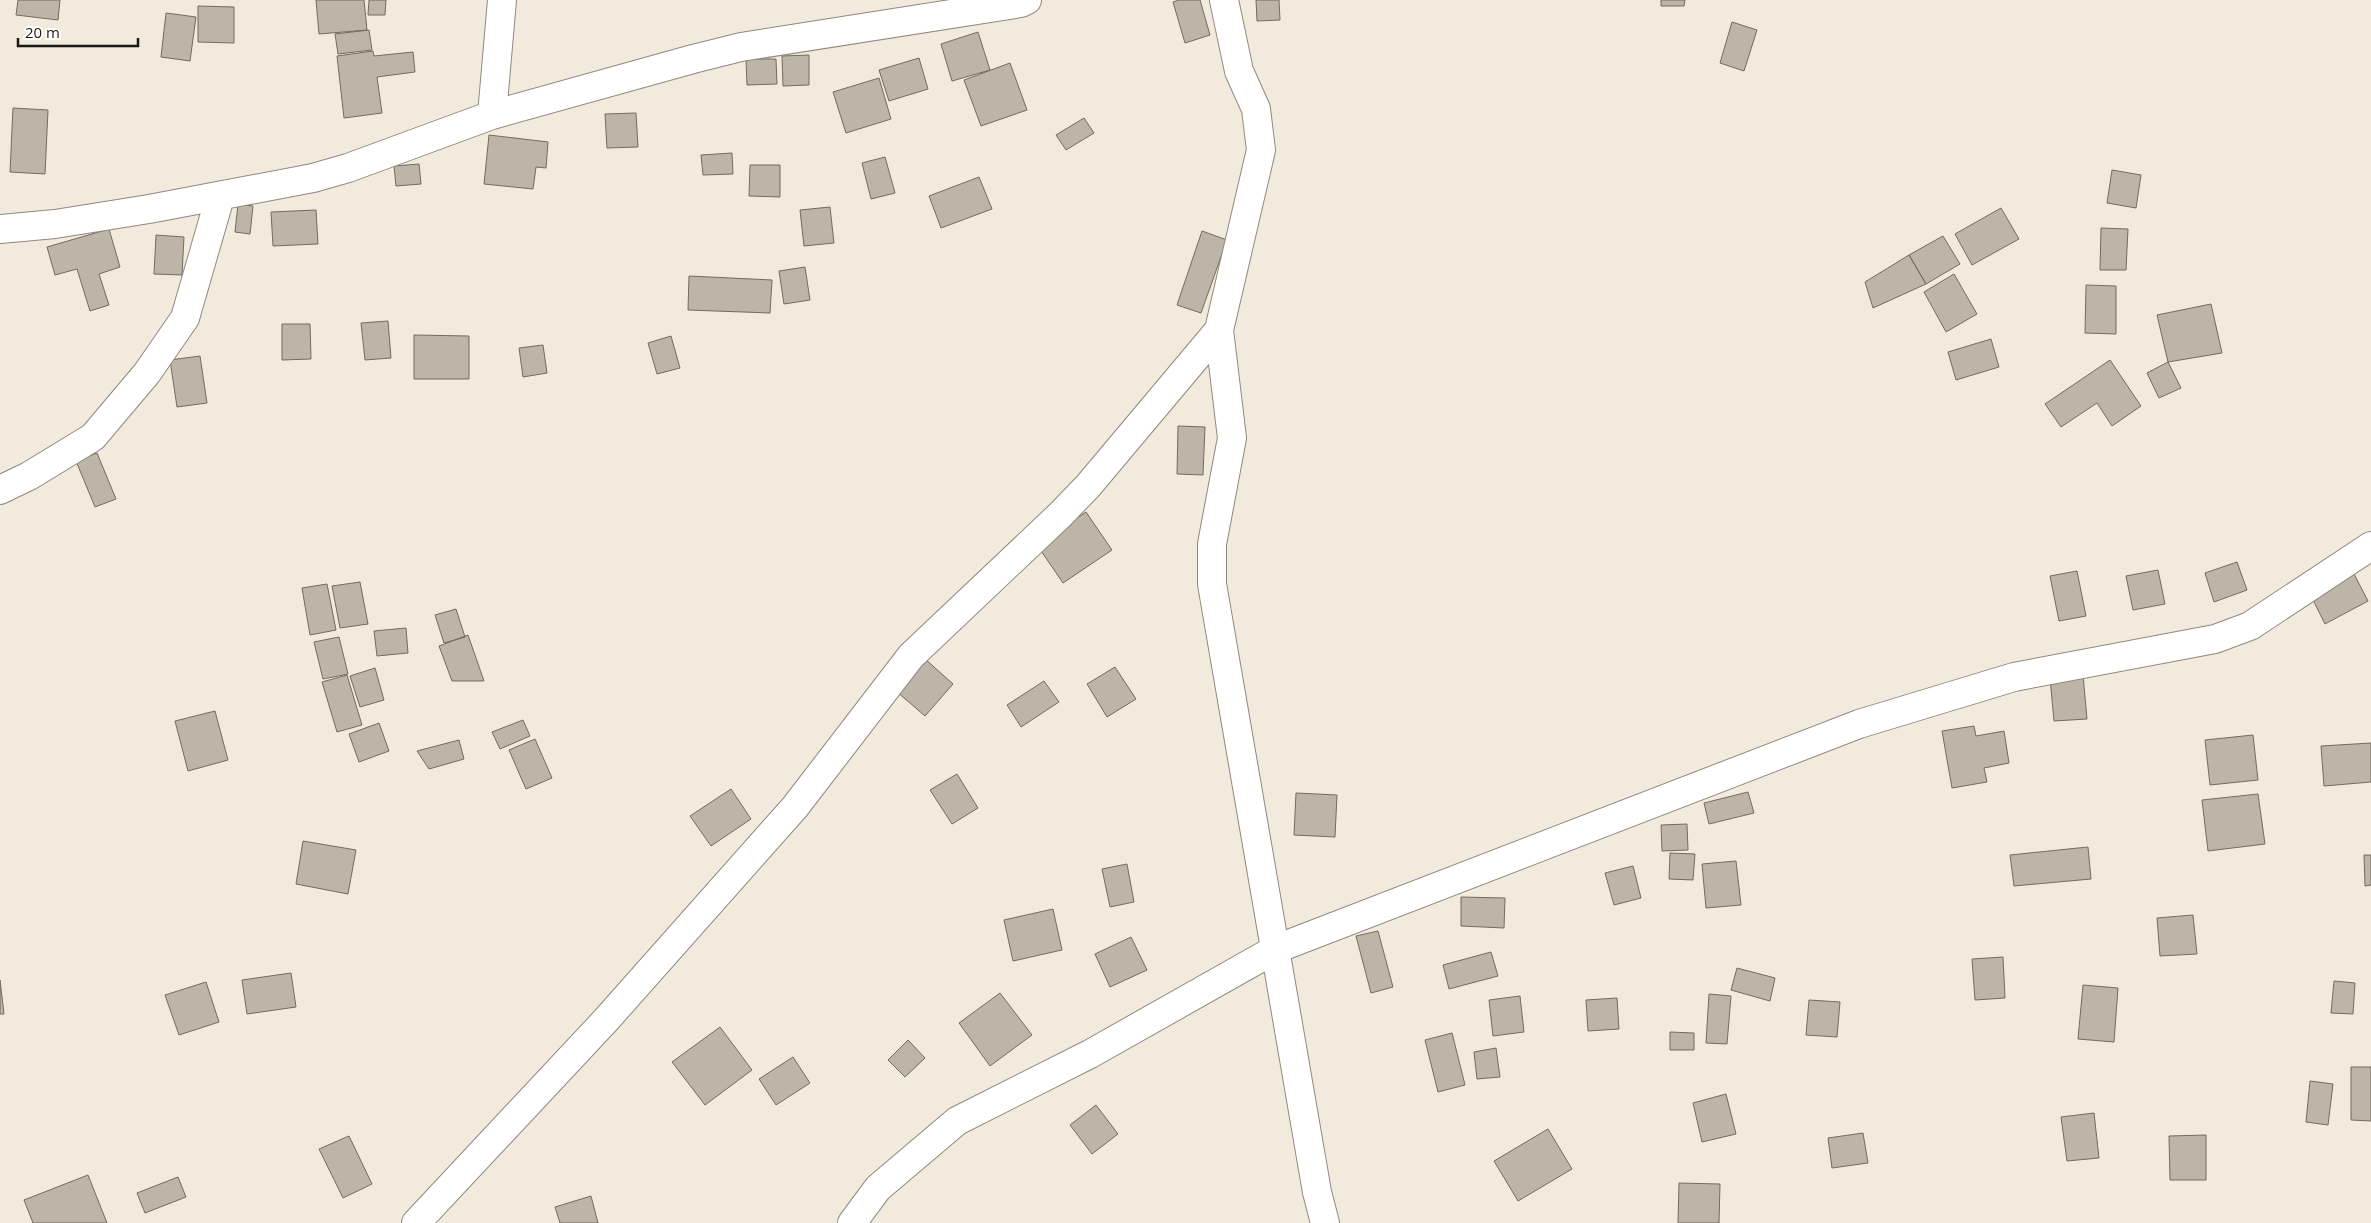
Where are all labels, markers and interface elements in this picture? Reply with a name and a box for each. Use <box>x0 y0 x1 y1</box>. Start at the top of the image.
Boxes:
scale bar <box>18 15 138 47</box>
text: 20 m <box>25 22 60 42</box>

